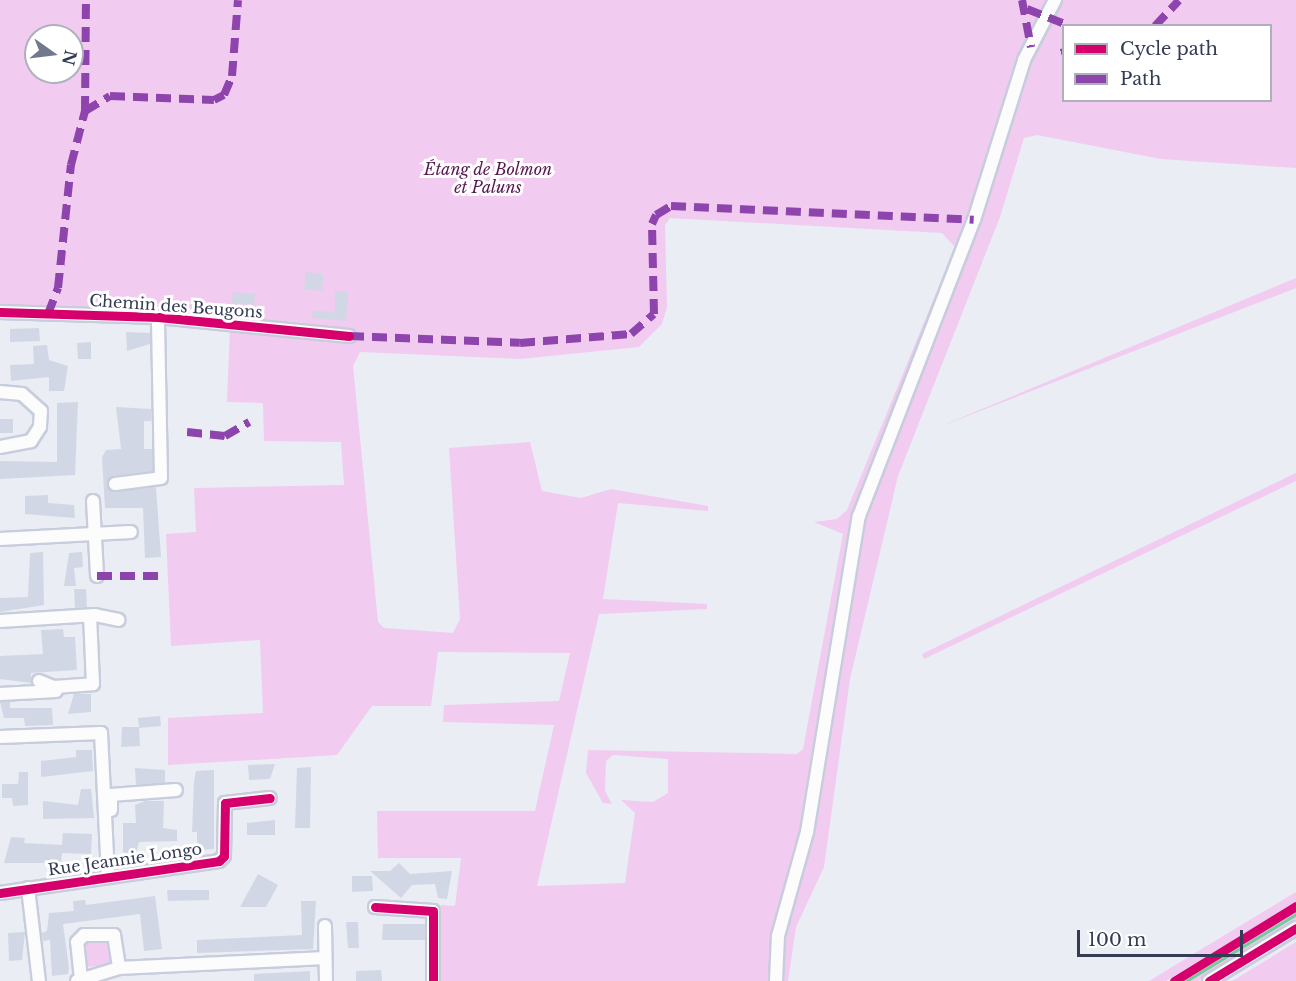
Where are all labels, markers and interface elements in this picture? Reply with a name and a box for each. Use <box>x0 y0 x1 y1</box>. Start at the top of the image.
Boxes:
north arrow <box>24 24 84 84</box>
legend <box>1062 24 1272 102</box>
text: Cycle path <box>1120 38 1218 60</box>
text: N <box>58 48 81 68</box>
text: Path <box>1120 68 1161 90</box>
park label: Étang de Bolmon et Paluns <box>424 159 552 197</box>
street label: Chemin des Beugons <box>89 290 263 322</box>
street label: Rue Jeannie Longo <box>47 839 203 879</box>
scale bar <box>1080 918 1246 956</box>
text: 100 m <box>1088 929 1146 951</box>

